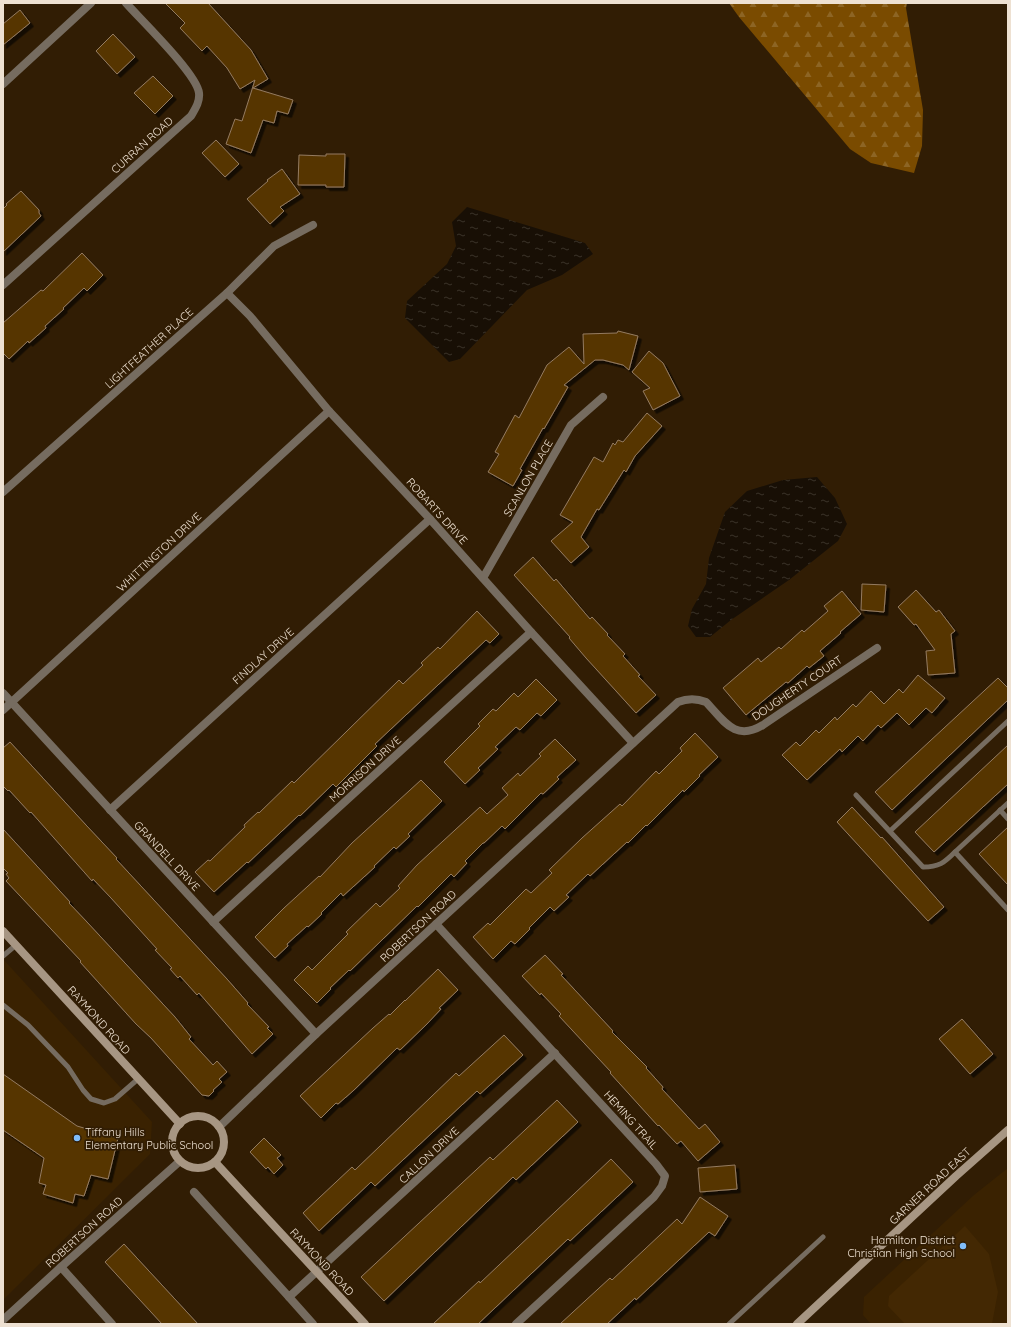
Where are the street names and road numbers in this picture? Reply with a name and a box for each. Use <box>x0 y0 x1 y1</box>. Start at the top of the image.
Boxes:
street label: CURRAN ROAD <box>108 113 176 176</box>
street label: LIGHTFEATHER PLACE <box>102 305 196 391</box>
street label: SCANLON PLACE <box>500 437 556 519</box>
street label: ROBARTS DRIVE <box>403 475 471 547</box>
street label: WHITTINGTON DRIVE <box>114 509 204 595</box>
street label: FINDLAY DRIVE <box>229 625 297 687</box>
street label: DOUGHERTY COURT <box>749 652 845 724</box>
street label: MORRISON DRIVE <box>326 733 404 805</box>
street label: GRANDELL DRIVE <box>131 818 203 894</box>
street label: ROBERTSON ROAD <box>377 887 459 965</box>
street label: RAYMOND ROAD <box>65 983 133 1057</box>
street label: HEMING TRAIL <box>601 1088 661 1152</box>
street label: CALLON DRIVE <box>396 1124 462 1186</box>
street label: GARNER ROAD EAST <box>886 1144 974 1227</box>
street label: ROBERTSON ROAD <box>42 1194 126 1270</box>
street label: RAYMOND ROAD <box>287 1225 357 1299</box>

